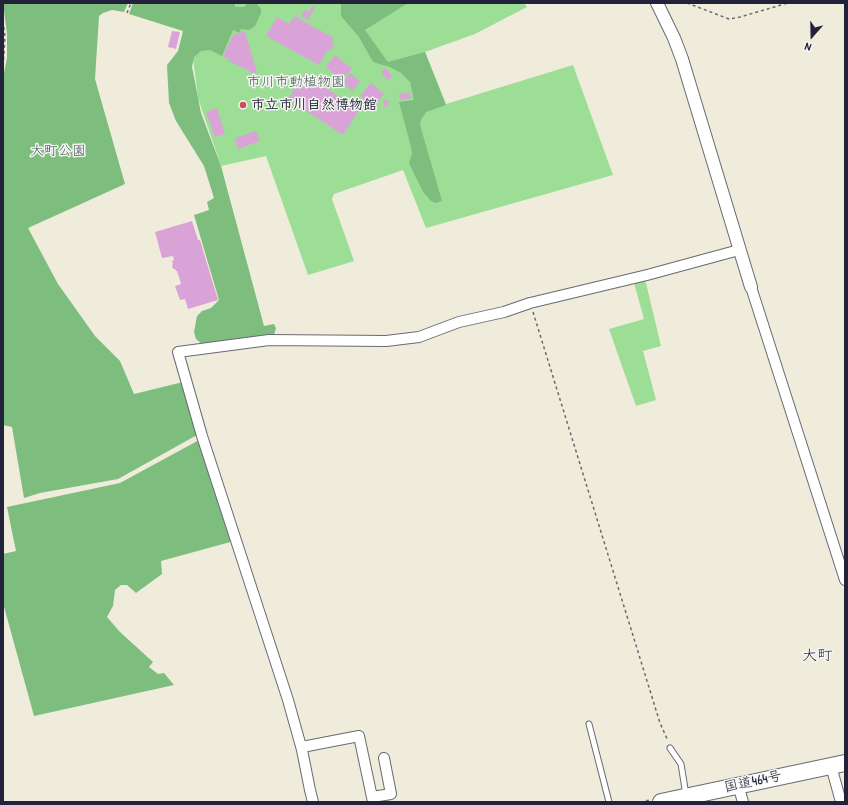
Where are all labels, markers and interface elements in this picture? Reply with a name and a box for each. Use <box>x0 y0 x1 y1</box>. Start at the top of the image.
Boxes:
north arrow <box>792 16 832 56</box>
text: N <box>803 40 813 55</box>
park label: 市川市動植物園 <box>247 74 345 90</box>
place label: 市立市川自然博物館 <box>251 97 377 113</box>
marker: 市立市川自然博物館 <box>238 100 248 110</box>
park label: 大町公園 <box>30 143 86 159</box>
district label: 大町 <box>802 647 832 665</box>
street label: 国道464号 <box>723 768 783 796</box>

